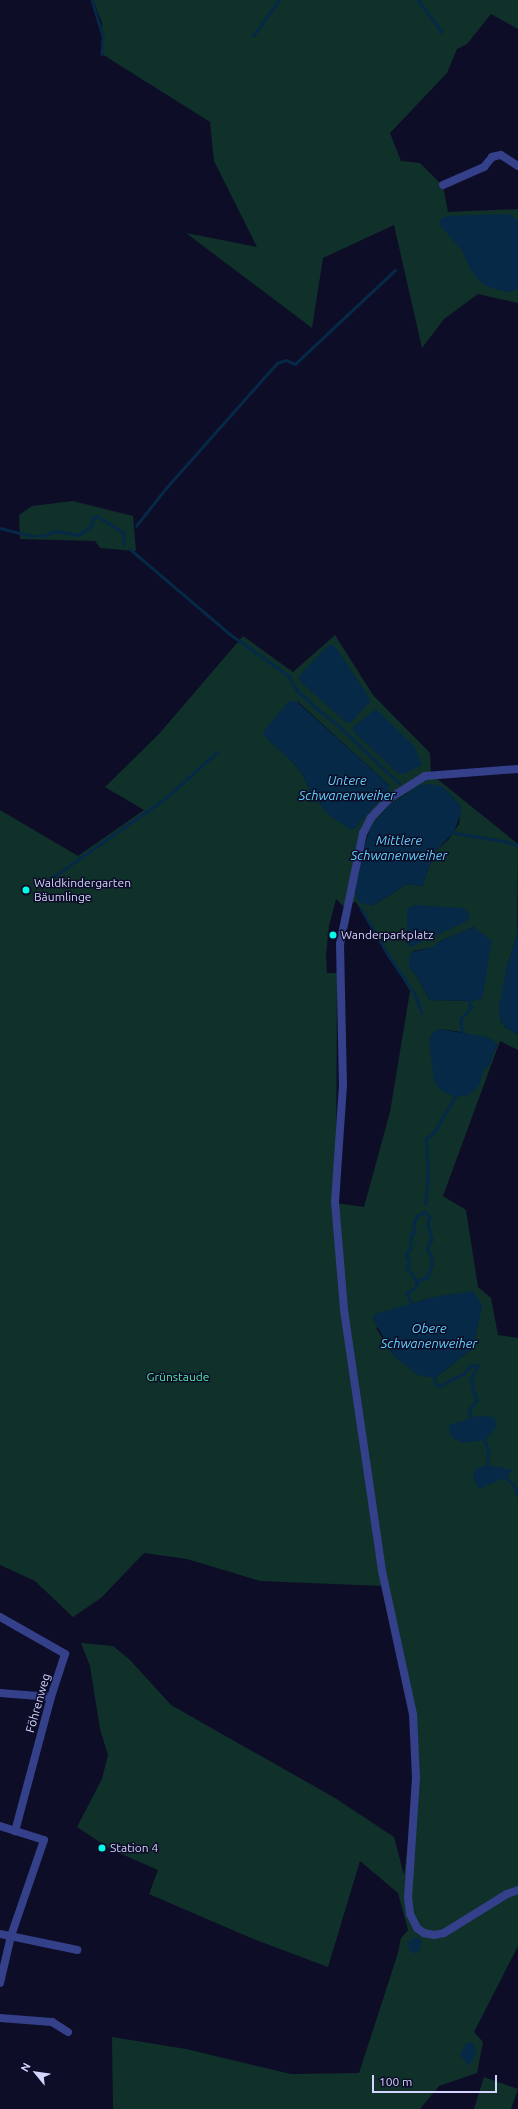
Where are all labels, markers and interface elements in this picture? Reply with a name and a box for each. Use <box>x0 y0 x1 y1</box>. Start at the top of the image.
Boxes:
water label: Untere Schwanenweiher <box>299 773 395 804</box>
water label: Mittlere Schwanenweiher <box>351 833 447 864</box>
place label: Waldkindergarten Bäumlinge <box>34 876 131 904</box>
marker: Waldkindergarten Bäumlinge <box>21 885 31 895</box>
place label: Wanderparkplatz <box>341 928 433 942</box>
marker: Wanderparkplatz <box>328 930 338 940</box>
water label: Obere Schwanenweiher <box>381 1321 477 1352</box>
park label: Grünstaude <box>147 1370 209 1384</box>
street label: Föhrenweg <box>23 1672 53 1734</box>
place label: Station 4 <box>110 1841 158 1855</box>
marker: Station 4 <box>97 1843 107 1853</box>
north arrow <box>16 2053 56 2093</box>
text: N <box>18 2061 33 2074</box>
scale bar <box>374 2067 499 2093</box>
text: 100 m <box>379 2075 412 2088</box>

